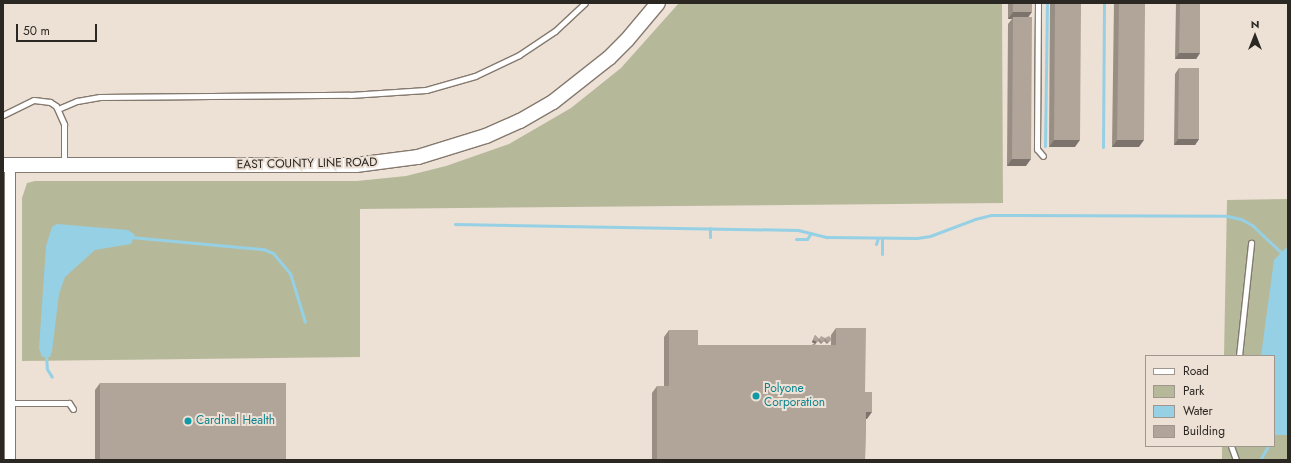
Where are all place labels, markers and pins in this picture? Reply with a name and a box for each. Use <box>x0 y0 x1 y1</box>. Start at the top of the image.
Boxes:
place label: Polyone Corporation <box>764 382 825 410</box>
marker: Polyone Corporation <box>751 391 761 401</box>
place label: Cardinal Health <box>196 414 275 428</box>
marker: Cardinal Health <box>183 416 193 426</box>

